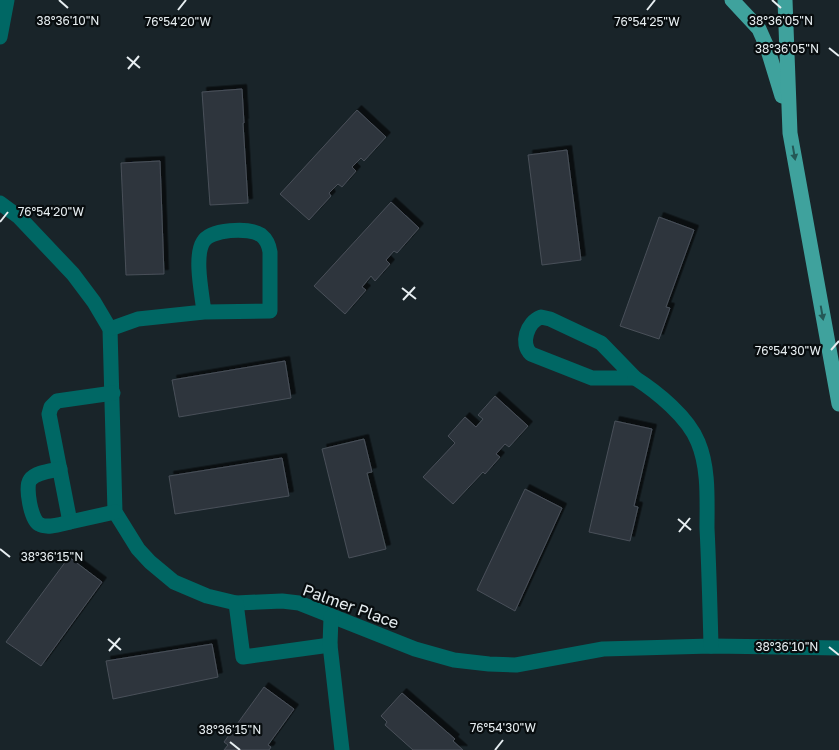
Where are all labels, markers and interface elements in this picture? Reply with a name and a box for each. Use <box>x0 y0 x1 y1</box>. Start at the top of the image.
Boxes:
text: 38°36'10"N <box>36 13 100 28</box>
text: 38°36'05"N <box>749 13 813 28</box>
text: 76°54'20"W <box>145 14 212 29</box>
text: 76°54'25"W <box>614 14 680 29</box>
text: 38°36'05"N <box>755 41 819 56</box>
one-way arrow <box>790 146 798 162</box>
text: 76°54'20"W <box>18 204 85 219</box>
one-way arrow <box>818 306 826 322</box>
text: 76°54'30"W <box>755 343 822 358</box>
text: 38°36'15"N <box>21 549 83 564</box>
street label: Palmer Place <box>300 579 402 633</box>
text: 38°36'10"N <box>755 639 819 654</box>
text: 76°54'30"W <box>470 720 537 735</box>
text: 38°36'15"N <box>199 722 261 737</box>

